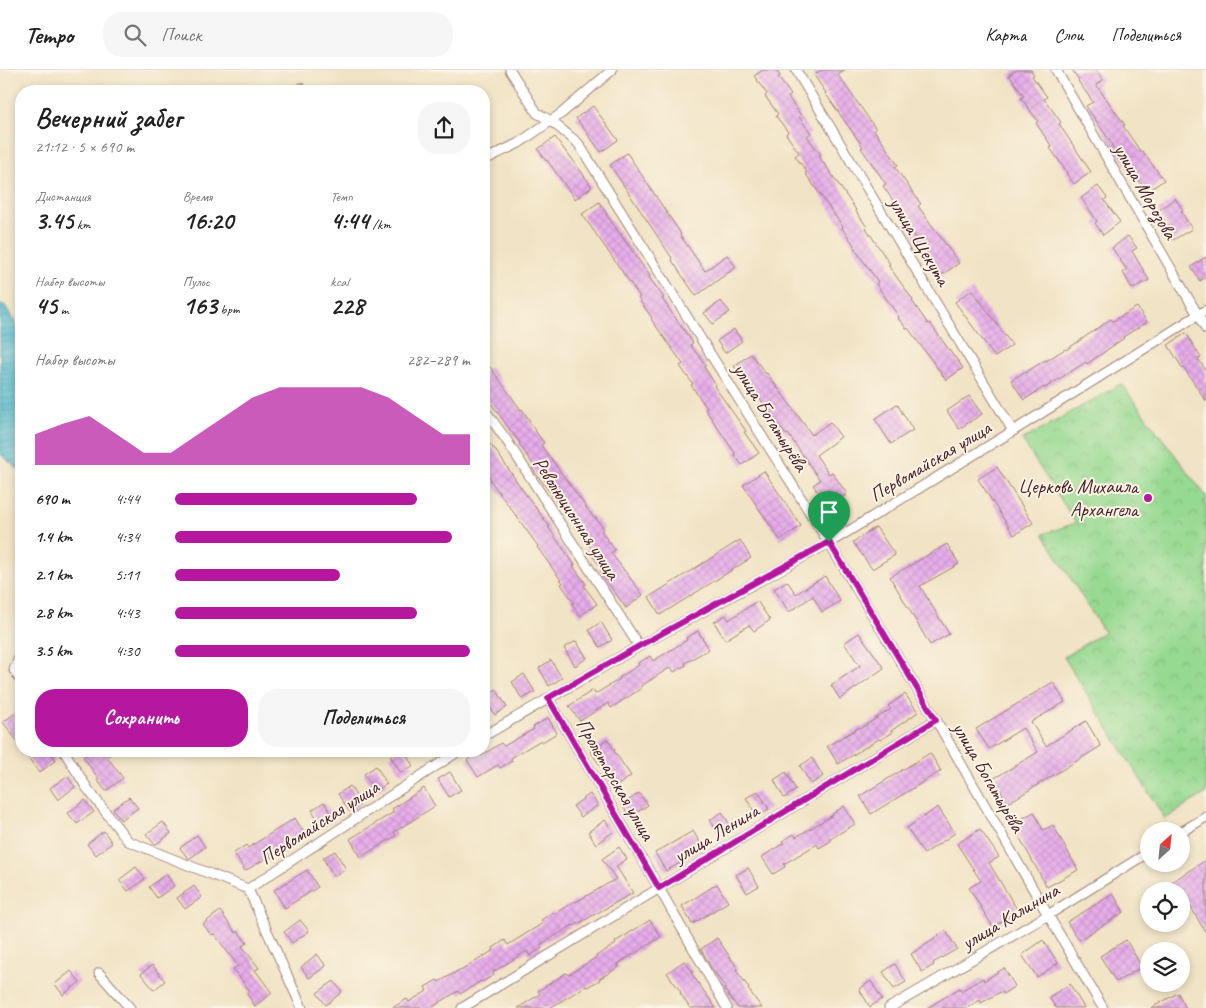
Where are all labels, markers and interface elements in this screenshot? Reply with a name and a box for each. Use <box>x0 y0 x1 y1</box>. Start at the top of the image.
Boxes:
search box <box>103 12 453 57</box>
text: Tempo <box>25 20 73 50</box>
icon: search <box>121 21 149 49</box>
text: Поиск <box>161 23 201 47</box>
text: Карта <box>985 24 1026 46</box>
text: Слои <box>1054 24 1083 46</box>
text: Поделиться <box>1111 24 1181 46</box>
text: Вечерний забег <box>35 100 182 135</box>
button: share <box>418 102 470 154</box>
text: 21:12 · 5 × 690 m <box>35 137 134 157</box>
street label: улица Морозова <box>1107 138 1184 245</box>
text: Дистанция <box>35 188 91 205</box>
text: Время <box>183 188 212 205</box>
text: Темп <box>330 188 353 205</box>
street label: улица Щекута <box>883 191 957 292</box>
text: 3.45 <box>35 205 73 237</box>
text: 16:20 <box>183 205 233 237</box>
text: 4:44 <box>330 205 369 237</box>
text: km <box>73 216 90 233</box>
text: /km <box>369 216 391 233</box>
text: Набор высоты <box>35 273 104 290</box>
text: Пульс <box>183 273 210 290</box>
text: kcal <box>330 273 349 290</box>
text: 45 <box>35 290 57 322</box>
text: 163 <box>183 290 217 322</box>
text: 228 <box>330 290 364 322</box>
text: m <box>57 301 68 318</box>
text: bpm <box>217 301 240 318</box>
text: Набор высоты <box>35 350 114 370</box>
text: 282–289 m <box>407 350 470 370</box>
street label: улица Богатырёва <box>727 357 815 477</box>
street label: Первомайская улица <box>865 414 997 507</box>
street label: Революционная улица <box>528 452 626 585</box>
place label: Церковь Михаила Архангела <box>1018 474 1140 522</box>
text: 690 m <box>35 489 70 509</box>
text: 4:44 <box>115 489 140 509</box>
pin <box>808 491 850 542</box>
marker: Церковь Михаила Архангела <box>1142 492 1154 504</box>
icon: arrive <box>815 498 843 526</box>
text: 1.4 km <box>35 527 72 547</box>
text: 4:34 <box>115 527 140 547</box>
text: 2.1 km <box>35 565 72 585</box>
text: 5:11 <box>115 565 140 585</box>
text: 2.8 km <box>35 603 72 623</box>
text: 4:43 <box>115 603 140 623</box>
text: 3.5 km <box>35 641 72 661</box>
text: 4:30 <box>115 641 140 661</box>
button: Сохранить <box>35 689 248 747</box>
button: Поделиться <box>258 689 470 747</box>
street label: Пролетарская улица <box>571 714 662 846</box>
street label: улица Богатырёва <box>946 717 1031 838</box>
street label: Первомайская улица <box>255 774 385 870</box>
street label: улица Ленина <box>668 797 765 869</box>
north arrow <box>1140 822 1190 872</box>
map controls <box>1140 822 1190 992</box>
street label: улица Калинина <box>956 877 1065 956</box>
button: locate <box>1140 882 1190 932</box>
button: layers <box>1140 942 1190 992</box>

